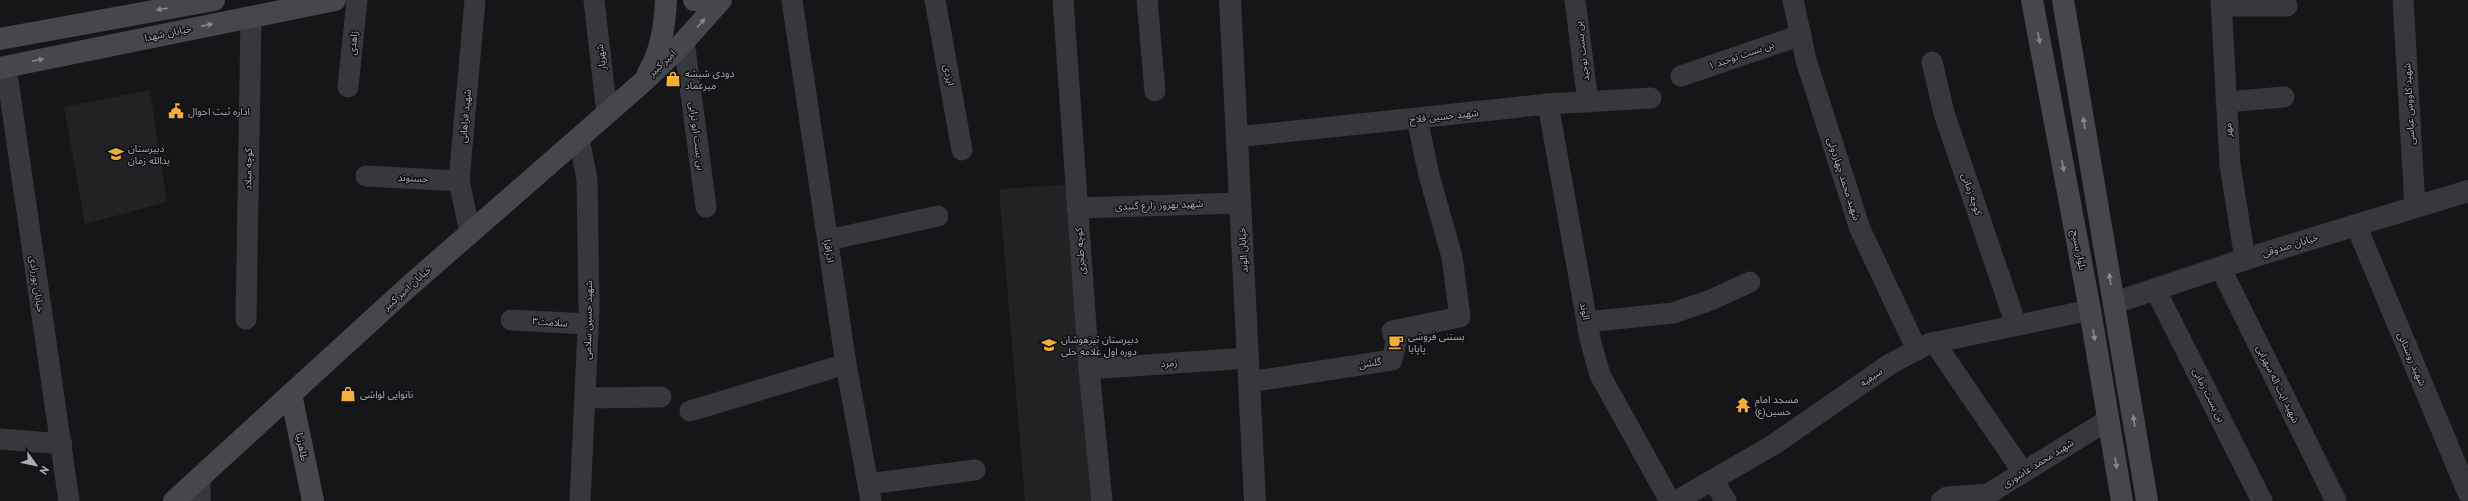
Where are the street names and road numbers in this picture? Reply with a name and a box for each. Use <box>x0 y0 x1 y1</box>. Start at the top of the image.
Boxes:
street label: بن بست توحید <box>1572 20 1592 82</box>
street label: خیابان شهدا <box>143 22 193 44</box>
street label: زاهدی <box>345 30 361 56</box>
street label: بن بست توحید ۱ <box>1706 38 1776 72</box>
street label: شهریار <box>593 43 609 72</box>
street label: امیر کبیر <box>645 47 679 80</box>
street label: ایزدی <box>941 63 957 87</box>
street label: شهید کاووس عباسی <box>2400 63 2418 145</box>
street label: شهید فراهانی <box>456 88 474 143</box>
street label: بن بست ابو ترابی <box>686 101 708 171</box>
street label: شهید حسین فلاح <box>1409 106 1480 127</box>
street label: مهر <box>2221 123 2235 138</box>
street label: شهید محمد چهاردولی <box>1824 136 1864 222</box>
street label: کوچه میلاد <box>241 147 255 190</box>
street label: حسنوند <box>397 171 429 185</box>
street label: کوچه زمانی <box>1959 171 1986 218</box>
street label: شهید بهروز زارع گنبدی <box>1115 197 1204 214</box>
street label: کوچه طجری <box>1072 226 1088 275</box>
street label: خیابان الوند <box>1235 227 1251 273</box>
street label: بلوار بسیج <box>2068 229 2089 272</box>
street label: خیابان صدوقی <box>2260 230 2320 260</box>
street label: اذرافرا <box>821 238 837 264</box>
street label: خیابان پورزادی <box>27 255 47 313</box>
street label: خیابان امیر کبیر <box>379 263 434 314</box>
street label: شهید حسین سلامی <box>581 280 595 360</box>
street label: الوند <box>1577 301 1593 321</box>
street label: سلامت۳ <box>532 314 568 330</box>
street label: شهید روستانی <box>2395 330 2429 388</box>
street label: شهید ایت اله سهرابی <box>2253 343 2303 425</box>
street label: گلشن <box>1358 355 1383 371</box>
street label: زمرد <box>1160 356 1178 370</box>
street label: سیفیه <box>1857 364 1885 390</box>
street label: بن بست زمانی <box>2190 366 2228 424</box>
street label: طاهرنیا <box>293 432 311 462</box>
street label: شهید محمد عاشوری <box>2000 436 2076 490</box>

